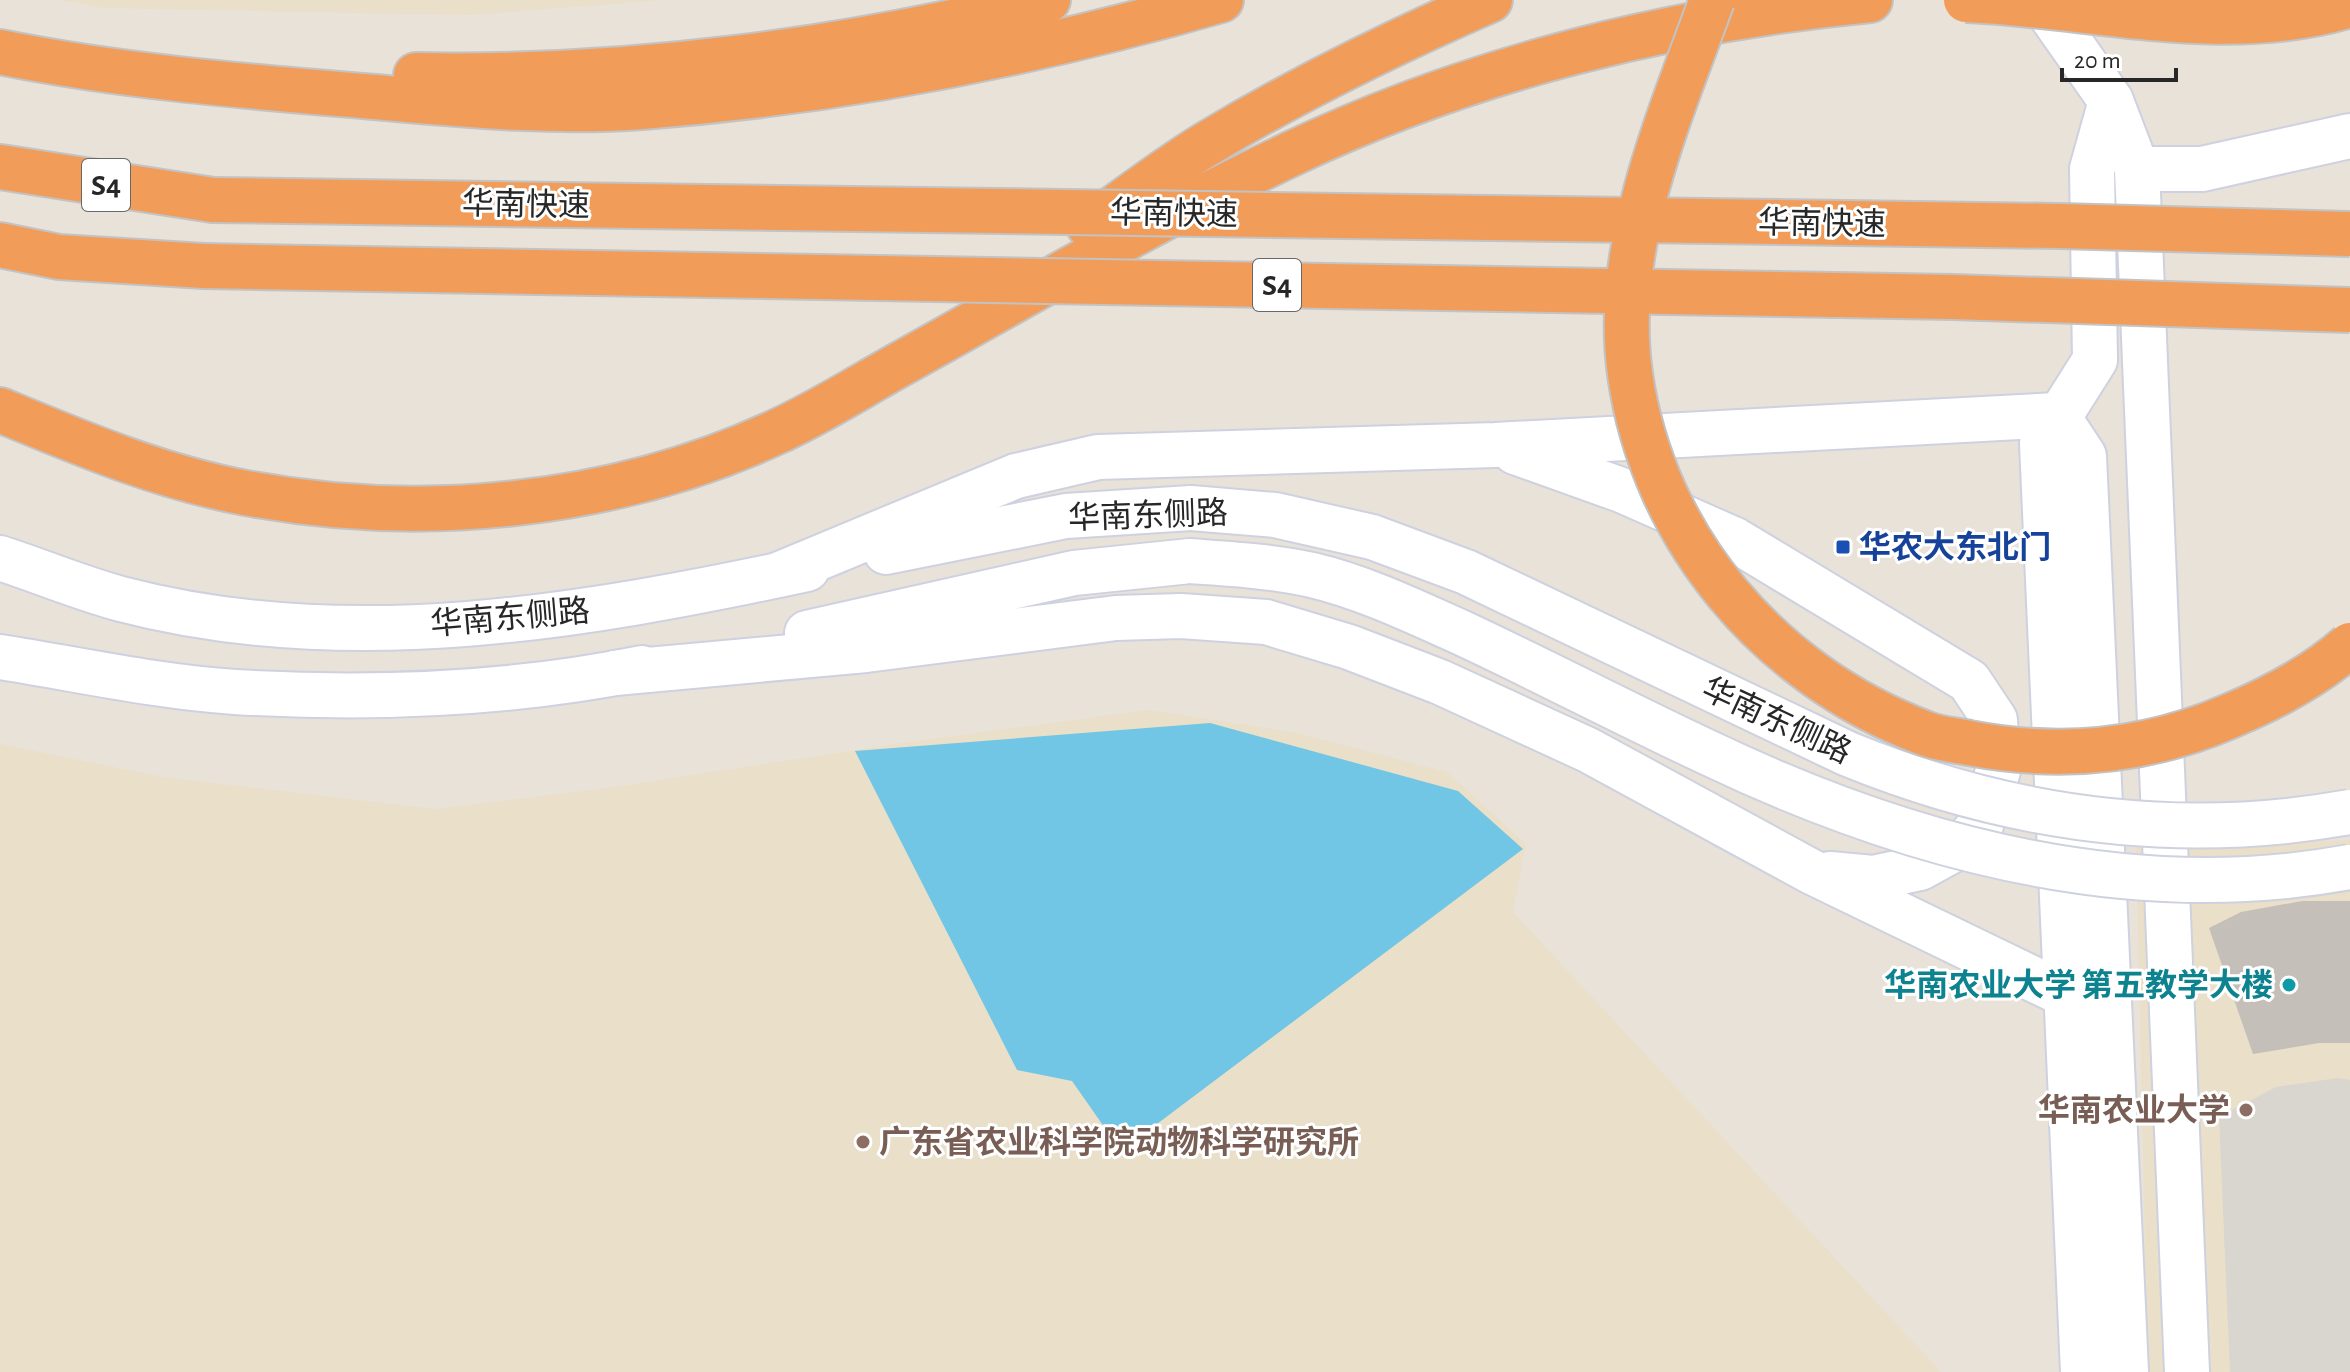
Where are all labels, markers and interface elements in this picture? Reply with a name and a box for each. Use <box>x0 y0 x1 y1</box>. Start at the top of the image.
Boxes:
scale bar <box>2062 32 2176 82</box>
text: 20 m <box>2074 49 2121 73</box>
road number: S4 <box>82 159 130 211</box>
street label: 华南快速 <box>462 186 590 222</box>
street label: 华南快速 <box>1110 195 1238 231</box>
street label: 华南快速 <box>1758 205 1886 241</box>
road number: S4 <box>1253 259 1301 311</box>
street label: 华南东侧路 <box>1067 495 1229 535</box>
place label: 华农大东北门 <box>1859 530 2051 564</box>
marker: 华农大东北门 <box>1834 538 1852 556</box>
street label: 华南东侧路 <box>429 593 591 641</box>
street label: 华南东侧路 <box>1697 671 1857 769</box>
place label: 华南农业大学 第五教学大楼 <box>1884 968 2273 1002</box>
marker: 华南农业大学 第五教学大楼 <box>2280 976 2298 994</box>
place label: 华南农业大学 <box>2038 1093 2230 1127</box>
marker: 华南农业大学 <box>2237 1101 2255 1119</box>
place label: 广东省农业科学院动物科学研究所 <box>879 1125 1359 1159</box>
marker: 广东省农业科学院动物科学研究所 <box>854 1133 872 1151</box>

